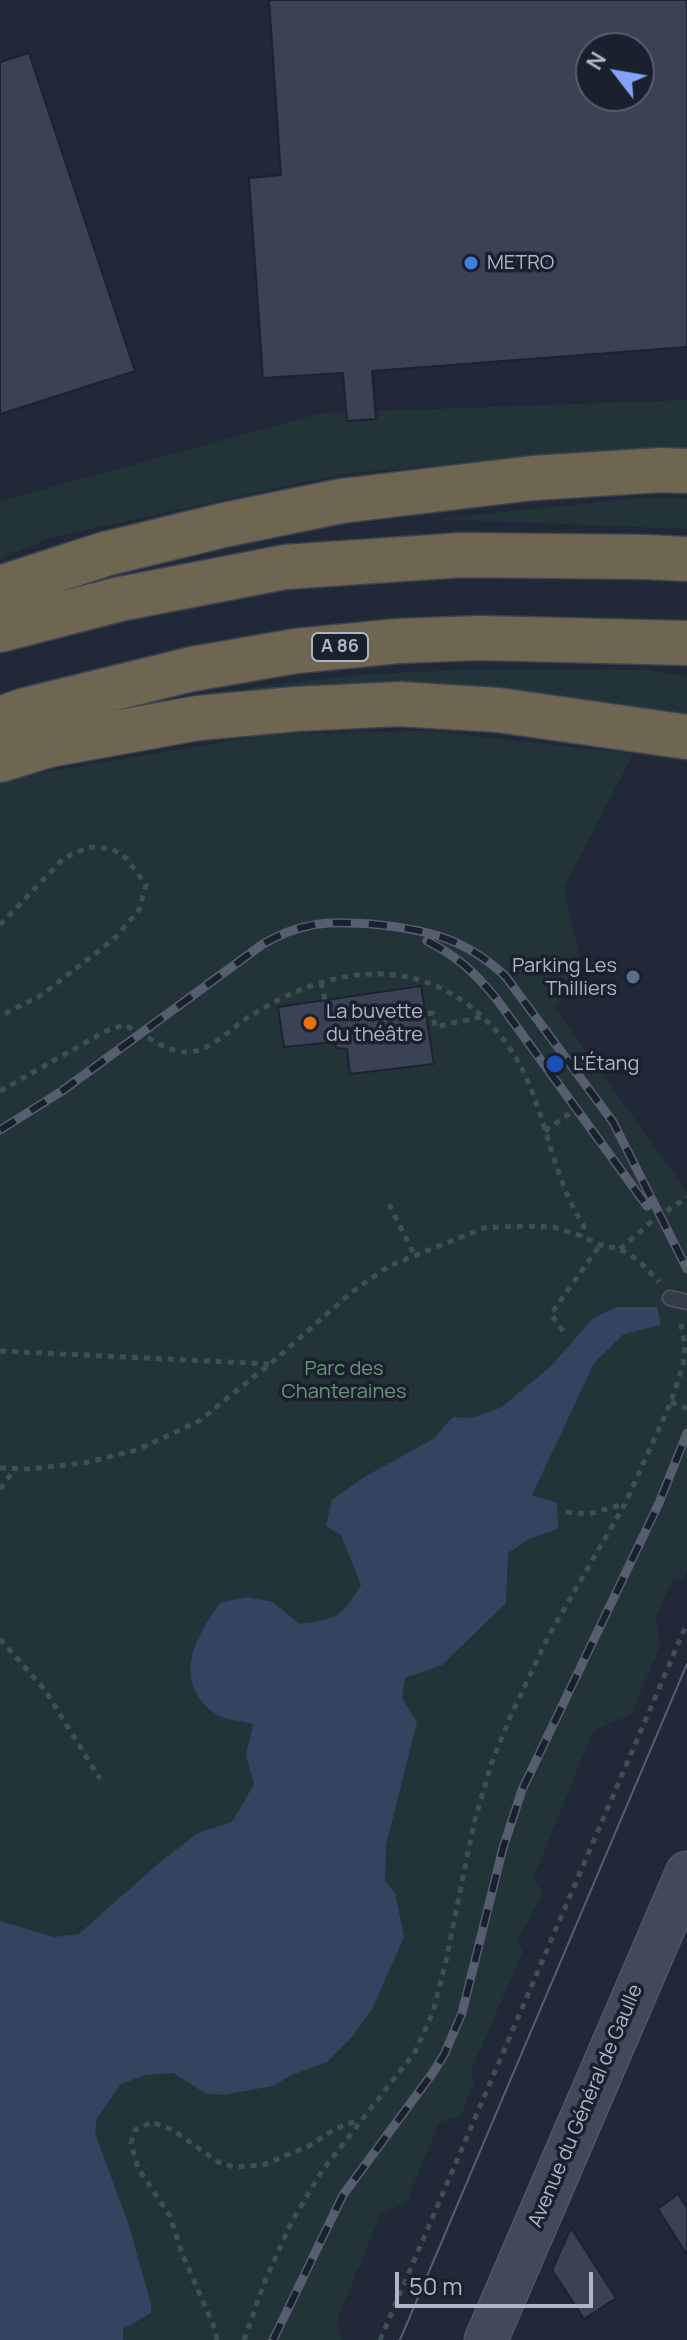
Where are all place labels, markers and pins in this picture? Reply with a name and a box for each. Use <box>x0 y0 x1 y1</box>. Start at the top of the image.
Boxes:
place label: METRO <box>487 251 554 275</box>
marker: METRO <box>462 254 480 272</box>
place label: Parking Les Thilliers <box>512 954 617 1001</box>
marker: Parking Les Thilliers <box>624 968 642 986</box>
place label: La buvette du théâtre <box>326 1000 423 1047</box>
marker: La buvette du théâtre <box>301 1014 319 1032</box>
place label: L'Étang <box>573 1052 639 1076</box>
marker: L'Étang <box>544 1053 566 1075</box>

